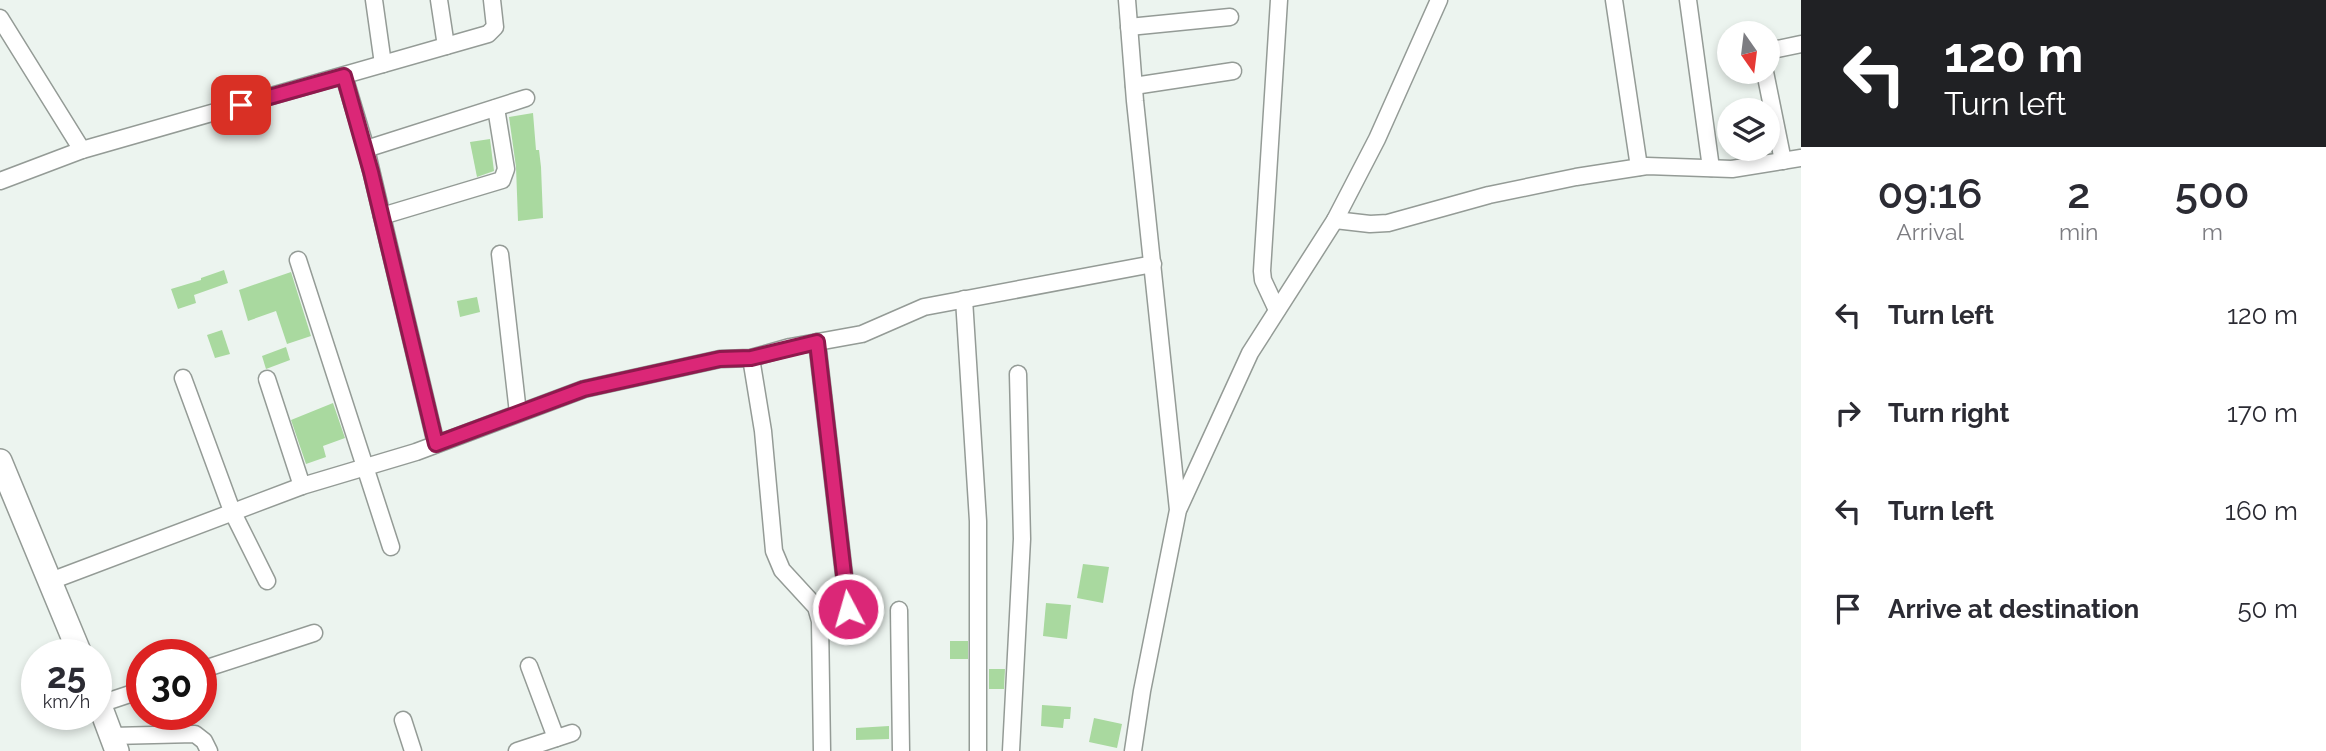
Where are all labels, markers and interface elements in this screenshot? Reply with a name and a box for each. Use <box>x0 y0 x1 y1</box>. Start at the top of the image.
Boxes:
north arrow <box>1717 21 1780 84</box>
map controls <box>1717 21 1780 161</box>
text: 120 m <box>1944 26 2083 83</box>
icon: left <box>1829 28 1920 119</box>
pin <box>211 75 271 135</box>
text: Turn left <box>1944 85 2066 122</box>
icon: arrive <box>222 86 260 124</box>
button: layers <box>1717 98 1780 161</box>
text: 09:16 <box>1877 169 1983 218</box>
text: 2 <box>2067 169 2090 218</box>
text: 500 <box>2175 169 2250 218</box>
text: Arrival <box>1896 218 1964 245</box>
text: min <box>2059 218 2098 245</box>
text: m <box>2202 218 2223 245</box>
icon: left <box>1829 296 1867 334</box>
text: Turn left <box>1888 300 1994 330</box>
text: 120 m <box>2227 300 2298 330</box>
icon: right <box>1829 394 1867 432</box>
text: Turn right <box>1888 398 2009 428</box>
text: 170 m <box>2227 398 2298 428</box>
icon: left <box>1829 492 1867 530</box>
text: Turn left <box>1888 496 1994 526</box>
text: 160 m <box>2225 496 2298 526</box>
position arrow <box>811 572 885 646</box>
icon: arrive <box>1829 590 1867 628</box>
text: Arrive at destination <box>1888 594 2139 624</box>
text: 50 m <box>2237 594 2298 624</box>
speed limit sign: 30 <box>126 639 217 730</box>
text: 25 <box>47 655 86 696</box>
text: km/h <box>43 691 90 712</box>

